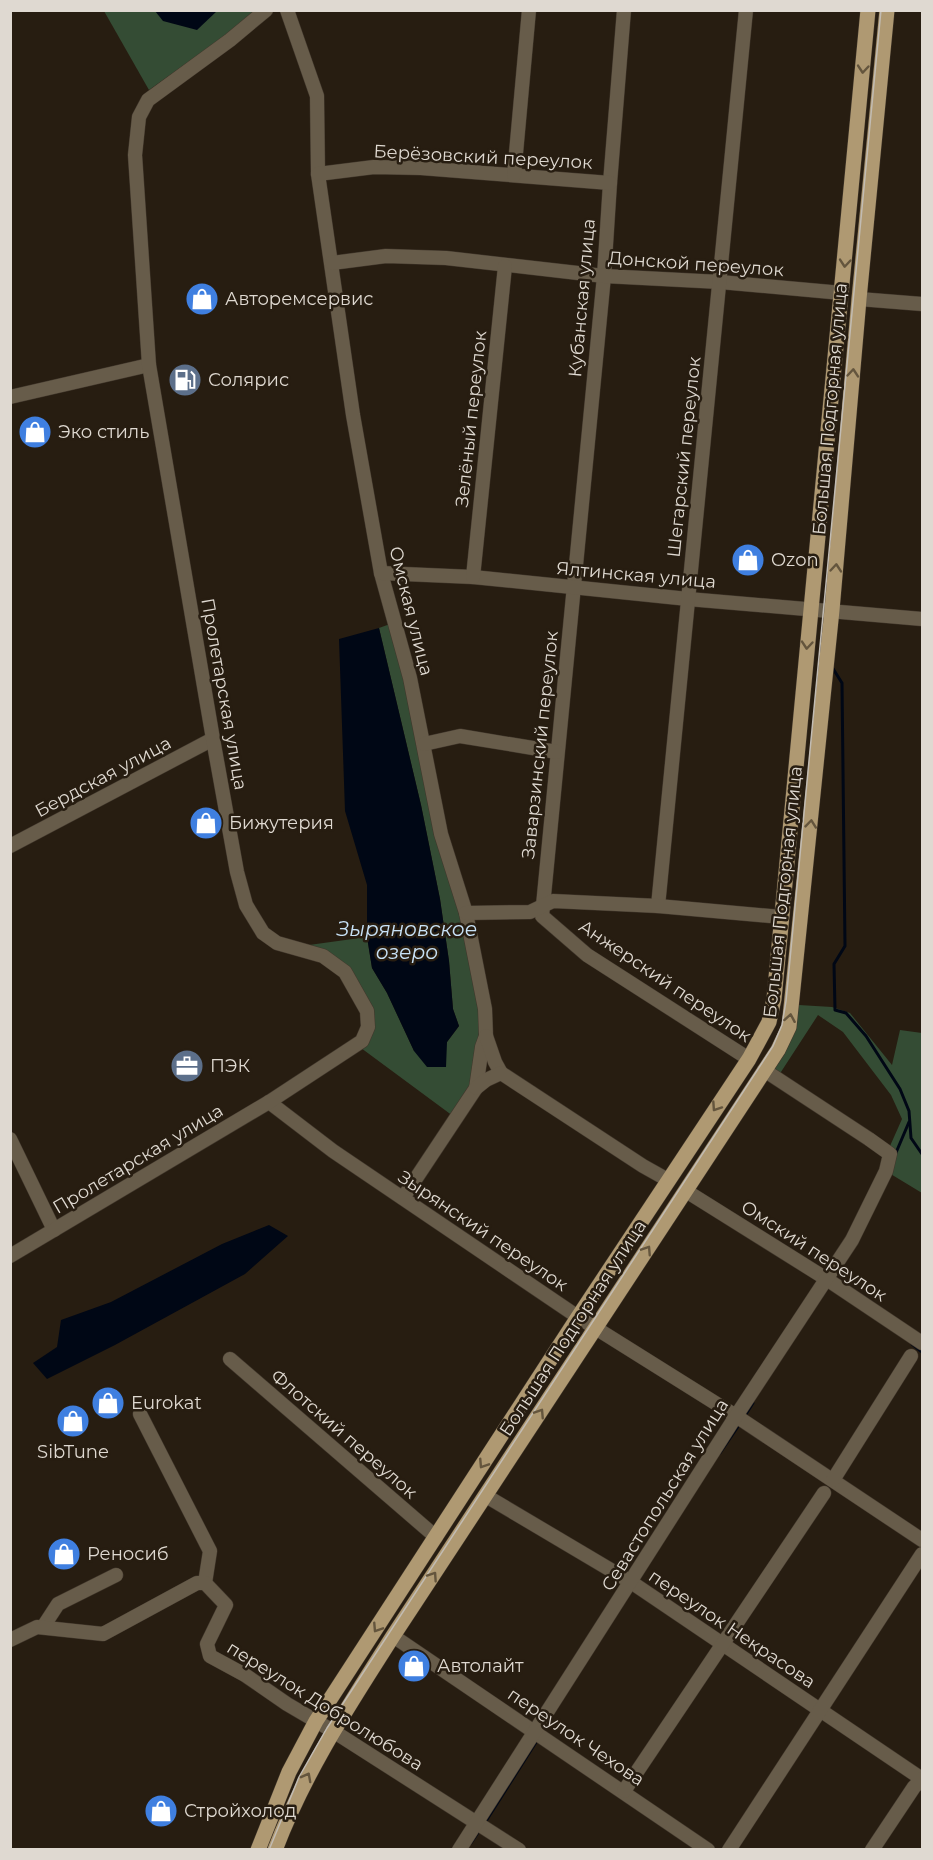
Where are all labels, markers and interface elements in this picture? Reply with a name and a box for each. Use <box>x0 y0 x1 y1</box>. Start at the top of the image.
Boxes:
one-way arrow <box>857 64 870 73</box>
street label: Берёзовский переулок <box>373 140 594 174</box>
street label: Кубанская улица <box>564 218 600 378</box>
street label: Донской переулок <box>607 247 785 281</box>
one-way arrow <box>839 258 852 267</box>
shop icon: Авторемсервис <box>184 281 220 317</box>
street label: Большая Подгорная улица <box>808 282 852 536</box>
place label: Авторемсервис <box>225 288 373 310</box>
street label: Зелёный переулок <box>451 329 491 508</box>
street label: Шегарский переулок <box>663 355 706 558</box>
fuel station icon: Солярис <box>167 362 203 398</box>
place label: Солярис <box>208 369 289 391</box>
one-way arrow <box>846 369 859 378</box>
shop icon: Эко стиль <box>17 414 53 450</box>
place label: Эко стиль <box>58 421 149 443</box>
shop icon: Ozon <box>730 542 766 578</box>
street label: Омская улица <box>384 544 438 678</box>
place label: Ozon <box>771 549 819 571</box>
street label: Ялтинская улица <box>555 557 717 593</box>
one-way arrow <box>829 563 842 572</box>
street label: Пролетарская улица <box>196 596 252 792</box>
street label: Заварзинский переулок <box>517 629 563 860</box>
one-way arrow <box>801 640 814 650</box>
street label: Бердская улица <box>31 732 175 822</box>
street label: Большая Подгорная улица <box>759 765 807 1019</box>
shop icon: Бижутерия <box>188 805 224 841</box>
place label: Бижутерия <box>229 812 334 834</box>
one-way arrow <box>804 820 817 829</box>
street label: Анжерский переулок <box>575 915 756 1047</box>
water label: Зыряновское озеро <box>336 917 477 964</box>
one-way arrow <box>783 1014 796 1024</box>
office icon: ПЭК <box>169 1048 205 1084</box>
place label: ПЭК <box>210 1055 251 1077</box>
street label: Пролетарская улица <box>49 1099 227 1219</box>
one-way arrow <box>712 1101 723 1112</box>
street label: Зырянский переулок <box>394 1166 572 1296</box>
street label: Омский переулок <box>737 1196 891 1307</box>
street label: Большая Подгорная улица <box>495 1216 651 1440</box>
one-way arrow <box>640 1246 651 1257</box>
street label: Флотский переулок <box>266 1365 422 1504</box>
shop icon: Eurokat <box>90 1385 126 1421</box>
place label: Eurokat <box>131 1392 202 1414</box>
street label: Севастопольская улица <box>597 1395 733 1595</box>
shop icon: SibTune <box>55 1403 91 1439</box>
one-way arrow <box>533 1409 544 1420</box>
place label: SibTune <box>37 1441 109 1463</box>
one-way arrow <box>478 1458 490 1468</box>
shop icon: Реносиб <box>46 1536 82 1572</box>
place label: Реносиб <box>87 1543 169 1565</box>
street label: переулок Некрасова <box>645 1565 819 1693</box>
one-way arrow <box>425 1572 437 1582</box>
one-way arrow <box>373 1621 384 1632</box>
street label: переулок Добролюбова <box>223 1637 427 1775</box>
shop icon: Автолайт <box>396 1648 432 1684</box>
place label: Автолайт <box>437 1655 524 1677</box>
street label: переулок Чехова <box>504 1683 648 1791</box>
one-way arrow <box>300 1772 311 1783</box>
shop icon: Стройхолод <box>143 1793 179 1829</box>
place label: Стройхолод <box>184 1800 297 1822</box>

